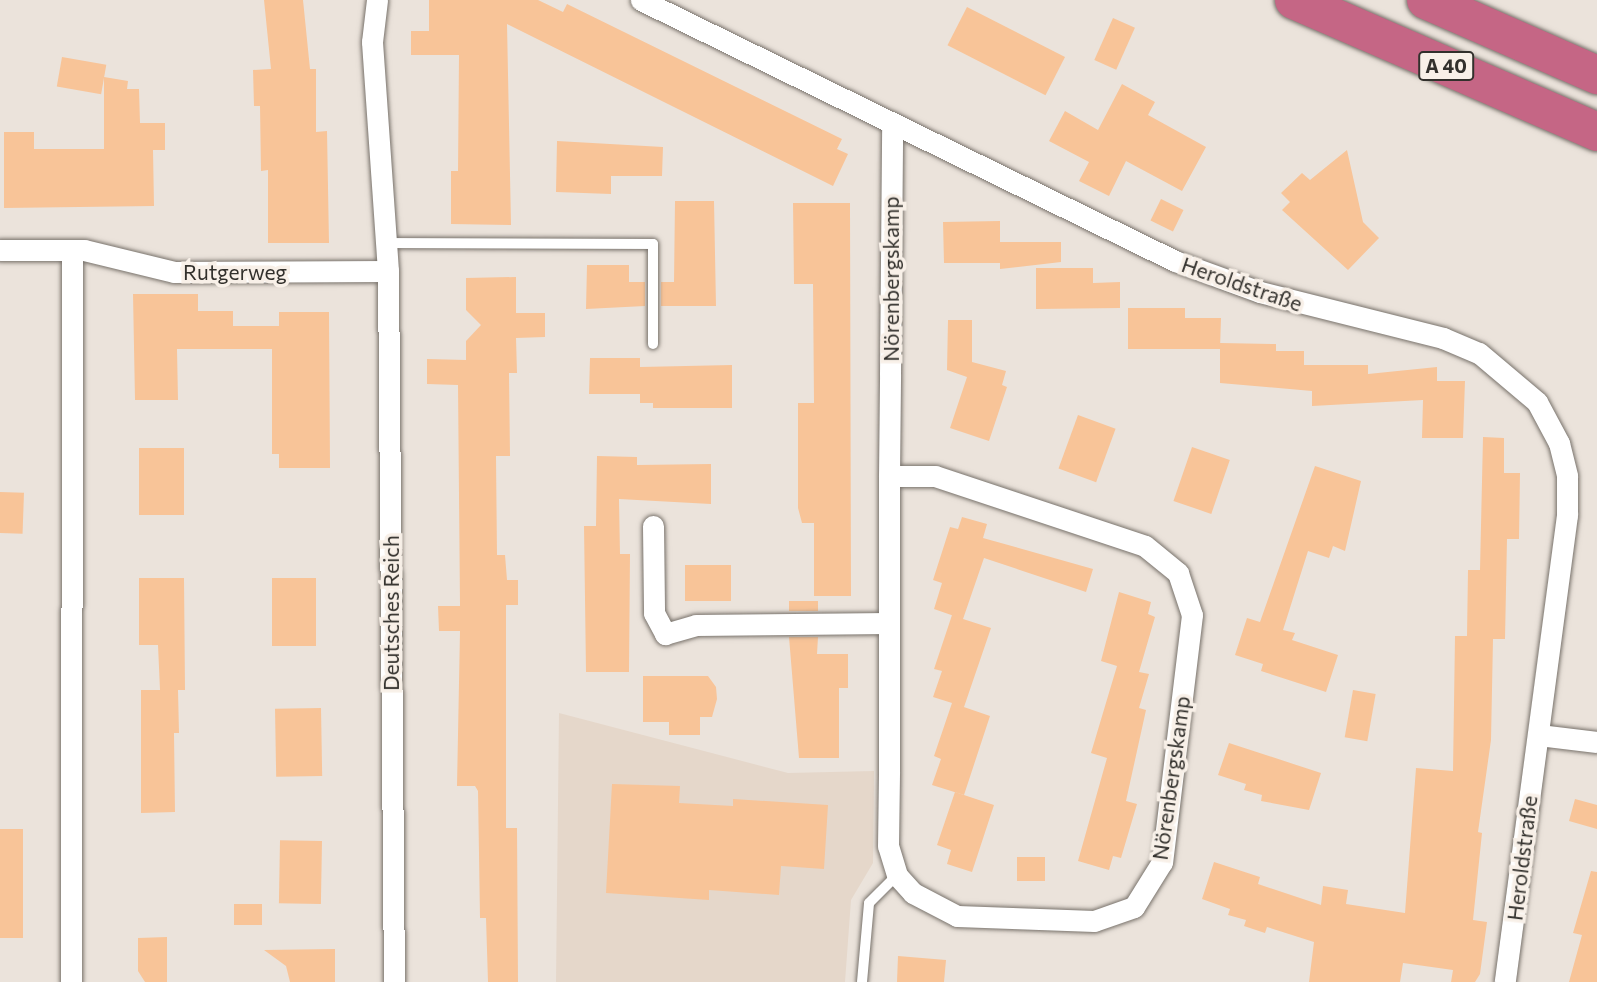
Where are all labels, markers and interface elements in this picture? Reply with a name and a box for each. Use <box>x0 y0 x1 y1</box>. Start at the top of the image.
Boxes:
road number: A 40 <box>1418 50 1474 82</box>
street label: Nörenbergskamp <box>878 196 904 362</box>
street label: Heroldstraße <box>1178 252 1306 316</box>
street label: Rutgerweg <box>183 259 287 285</box>
street label: Deutsches Reich <box>378 535 404 691</box>
street label: Nörenbergskamp <box>1147 694 1195 862</box>
street label: Heroldstraße <box>1502 794 1542 922</box>

